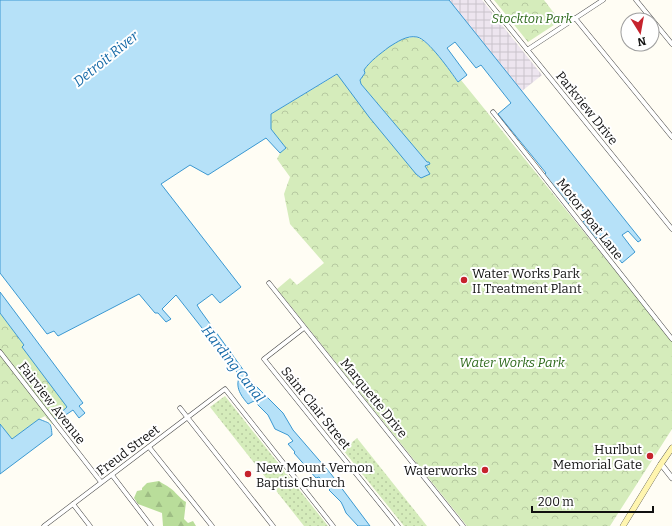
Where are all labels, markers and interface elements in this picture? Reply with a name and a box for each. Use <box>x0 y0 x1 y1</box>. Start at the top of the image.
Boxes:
park label: Stockton Park <box>491 11 573 26</box>
north arrow <box>620 12 660 52</box>
water label: Detroit River <box>70 27 143 90</box>
text: N <box>636 34 647 49</box>
street label: Parkview Drive <box>553 68 621 148</box>
street label: Motor Boat Lane <box>554 175 626 263</box>
place label: Water Works Park II Treatment Plant <box>472 266 582 296</box>
marker: Water Works Park II Treatment Plant <box>459 275 469 285</box>
water label: Harding Canal <box>198 322 268 406</box>
street label: Marquette Drive <box>337 355 411 441</box>
park label: Water Works Park <box>459 355 566 370</box>
street label: Fairview Avenue <box>15 359 89 447</box>
street label: Saint Clair Street <box>278 364 354 452</box>
street label: Freud Street <box>94 421 163 478</box>
place label: Hurlbut Memorial Gate <box>553 442 642 472</box>
marker: Hurlbut Memorial Gate <box>645 451 655 461</box>
place label: New Mount Vernon Baptist Church <box>256 460 374 490</box>
place label: Waterworks <box>404 463 477 478</box>
marker: Waterworks <box>480 465 490 475</box>
marker: New Mount Vernon Baptist Church <box>243 469 253 479</box>
scale bar <box>532 488 653 514</box>
text: 200 m <box>538 495 574 509</box>

